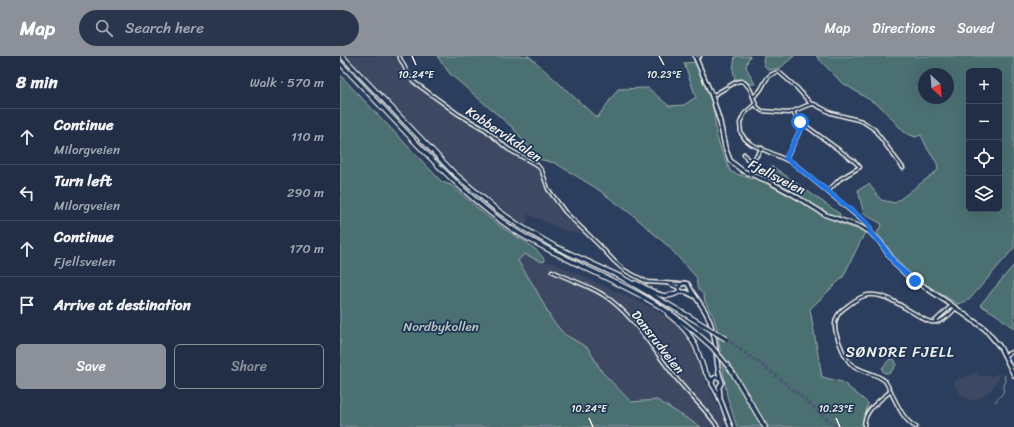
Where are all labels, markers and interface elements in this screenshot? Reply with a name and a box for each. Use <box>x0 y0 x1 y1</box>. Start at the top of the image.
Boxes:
search box <box>79 10 359 46</box>
text: Map <box>20 12 55 45</box>
text: Search here <box>125 15 204 41</box>
text: Map <box>824 16 850 41</box>
text: Directions <box>872 16 935 41</box>
text: Saved <box>957 16 994 41</box>
icon: search <box>93 17 115 39</box>
text: 10.24°E <box>398 66 435 84</box>
text: 10.23°E <box>647 66 683 84</box>
text: 8 min <box>16 67 58 97</box>
north arrow <box>918 68 954 104</box>
map controls <box>966 68 1002 212</box>
button: + <box>966 68 1002 104</box>
text: Walk · 570 m <box>250 71 324 94</box>
street label: Kobbervikdalen <box>461 100 547 168</box>
button: − <box>966 104 1002 140</box>
text: Continue <box>54 112 114 138</box>
route start <box>791 113 809 131</box>
text: 110 m <box>291 125 324 148</box>
icon: ahead <box>16 126 38 148</box>
text: Milorgveien <box>54 138 120 161</box>
button: locate <box>966 140 1002 176</box>
street label: Fjellsveien <box>744 153 810 201</box>
text: Turn left <box>54 168 112 194</box>
button: layers <box>966 176 1002 212</box>
text: 290 m <box>287 181 324 204</box>
icon: left <box>16 182 38 204</box>
text: Milorgveien <box>54 194 120 217</box>
text: Continue <box>54 224 114 250</box>
text: 170 m <box>289 237 324 260</box>
icon: ahead <box>16 238 38 260</box>
text: Fjellsveien <box>54 250 115 273</box>
route end <box>906 272 924 290</box>
text: Arrive at destination <box>54 292 191 318</box>
icon: arrive <box>16 294 38 316</box>
street label: Dansrudveien <box>626 305 690 379</box>
park label: Nordbykollen <box>403 315 479 338</box>
district label: SØNDRE FJELL <box>845 339 955 365</box>
button: Save <box>16 344 166 389</box>
button: Share <box>174 344 324 389</box>
text: 10.24°E <box>571 400 608 418</box>
text: 10.23°E <box>819 400 855 418</box>

